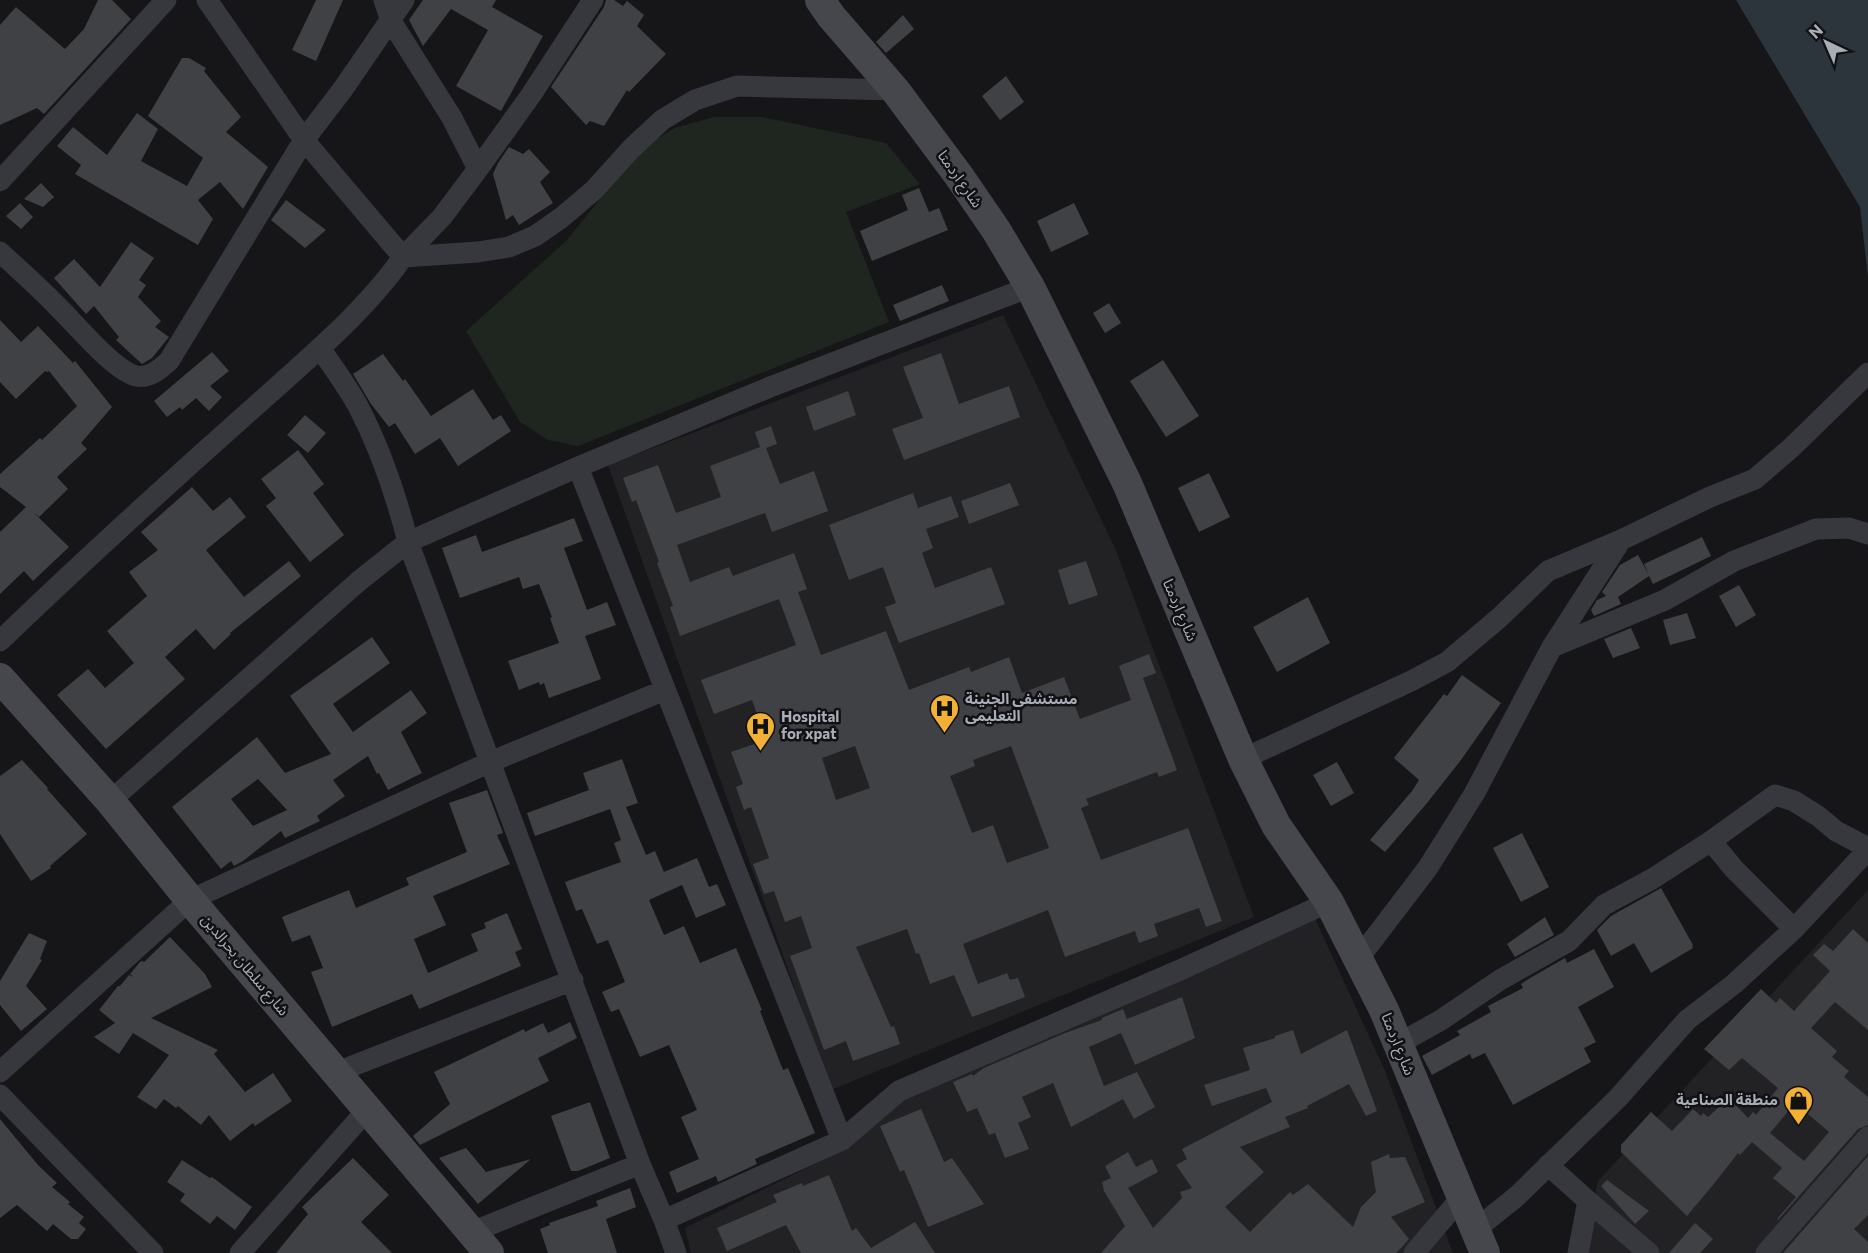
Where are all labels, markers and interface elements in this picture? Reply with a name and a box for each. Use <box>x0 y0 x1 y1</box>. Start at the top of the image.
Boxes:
north arrow <box>1796 12 1856 72</box>
text: N <box>1804 20 1826 42</box>
street label: شارع اردمتا <box>931 146 987 213</box>
street label: شارع اردمتا <box>1156 576 1202 645</box>
place label: مستشفي الجنينة التعليمى <box>965 689 1078 725</box>
hospital icon: مستشفي الجنينة التعليمى <box>928 692 960 734</box>
place label: Hospital for xpat <box>781 707 839 742</box>
hospital icon: Hospital for xpat <box>744 710 776 752</box>
street label: شارع سلطان بحرالدين <box>195 910 293 1021</box>
street label: شارع اردمتا <box>1375 1010 1420 1079</box>
shop icon: منطقة الصناعية <box>1783 1084 1815 1126</box>
place label: منطقة الصناعية <box>1676 1090 1778 1108</box>

